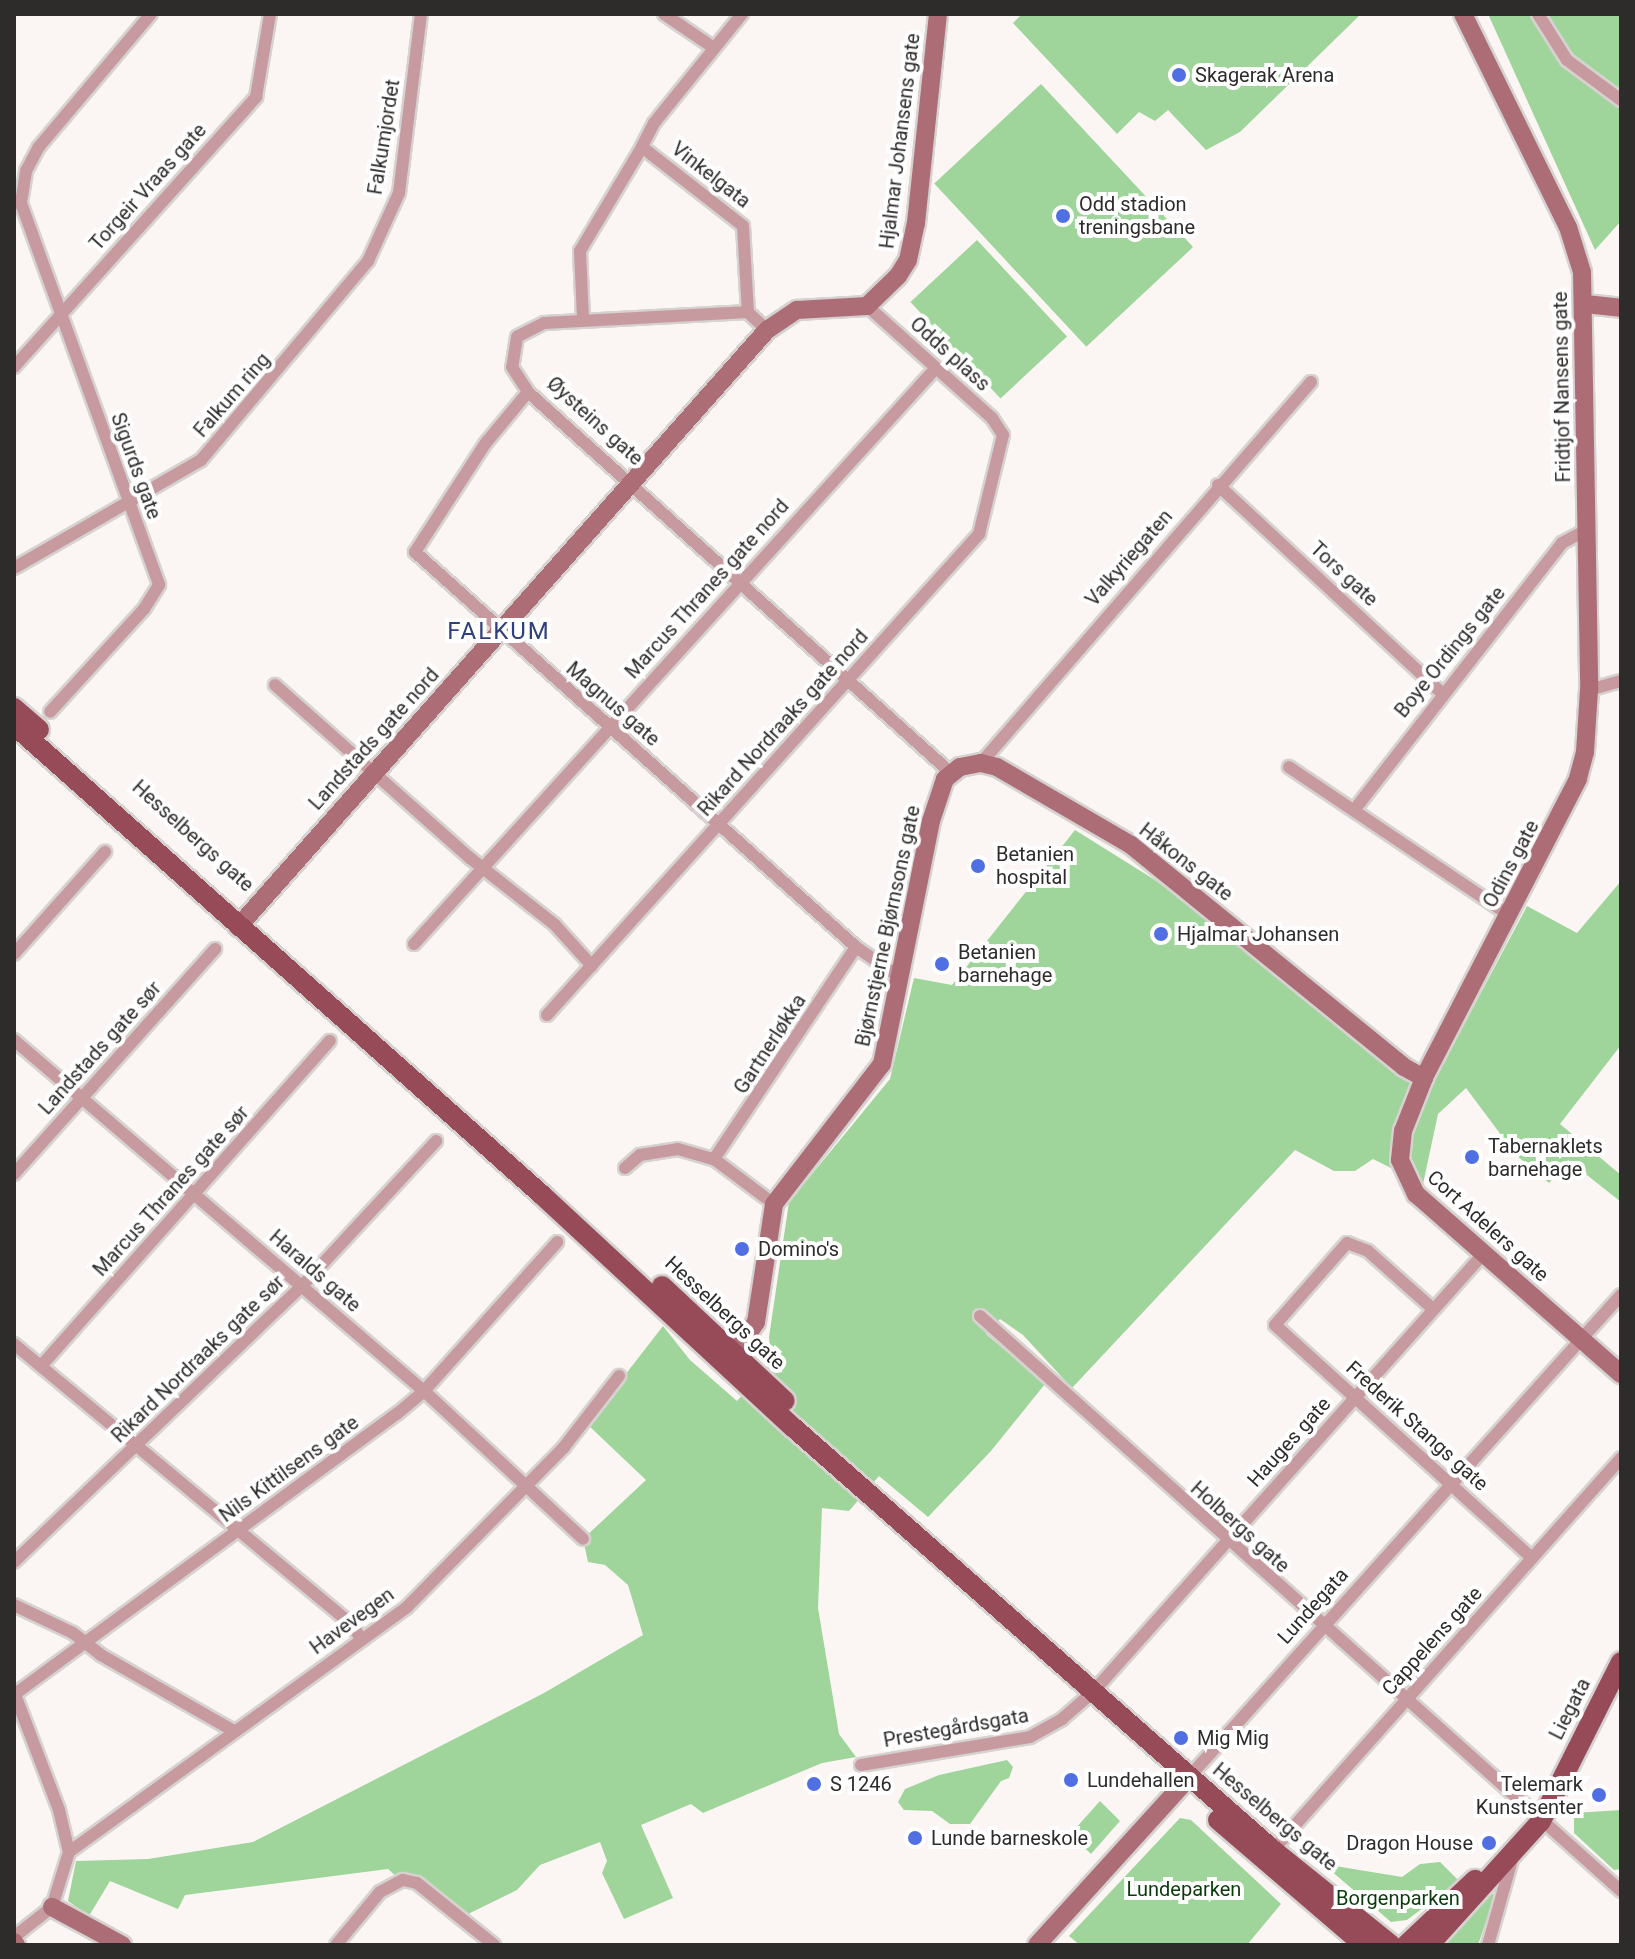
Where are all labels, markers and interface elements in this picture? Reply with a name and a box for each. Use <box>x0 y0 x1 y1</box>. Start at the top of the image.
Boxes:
street label: Hjalmar Johansens gate <box>875 32 925 250</box>
place label: Skagerak Arena <box>1195 63 1334 87</box>
marker: Skagerak Arena <box>1170 66 1188 84</box>
street label: Falkumjordet <box>363 78 405 196</box>
street label: Torgeir Vraas gate <box>85 119 211 255</box>
street label: Vinkelgata <box>667 137 755 213</box>
place label: Odd stadion treningsbane <box>1079 192 1195 239</box>
marker: Odd stadion treningsbane <box>1054 207 1072 225</box>
street label: Fridtjof Nansens gate <box>1548 291 1576 483</box>
street label: Odds plass <box>905 312 995 396</box>
street label: Falkum ring <box>189 348 275 442</box>
street label: Øysteins gate <box>542 372 648 470</box>
street label: Sigurds gate <box>106 410 166 522</box>
street label: Marcus Thranes gate nord <box>620 494 794 684</box>
street label: Valkyriegaten <box>1081 505 1177 611</box>
street label: Tors gate <box>1305 537 1383 611</box>
street label: Boye Ordings gate <box>1390 582 1510 722</box>
district label: FALKUM <box>447 618 551 646</box>
street label: Rikard Nordraaks gate nord <box>693 625 873 821</box>
street label: Magnus gate <box>561 657 665 751</box>
street label: Landstads gate nord <box>304 663 444 815</box>
street label: Hesselbergs gate <box>127 775 259 897</box>
street label: Bjørnstjerne Bjørnsons gate <box>851 803 925 1049</box>
street label: Odins gate <box>1478 816 1544 912</box>
street label: Håkons gate <box>1134 818 1238 906</box>
place label: Betanien hospital <box>996 842 1074 889</box>
marker: Betanien hospital <box>967 855 989 877</box>
place label: Hjalmar Johansen <box>1177 922 1339 946</box>
marker: Hjalmar Johansen <box>1152 925 1170 943</box>
place label: Betanien barnehage <box>958 940 1052 987</box>
marker: Betanien barnehage <box>933 955 951 973</box>
street label: Landstads gate sør <box>34 976 166 1120</box>
street label: Gartnerløkka <box>729 990 811 1098</box>
street label: Marcus Thranes gate sør <box>88 1101 254 1281</box>
place label: Tabernaklets barnehage <box>1488 1134 1603 1181</box>
marker: Tabernaklets barnehage <box>1463 1148 1481 1166</box>
street label: Cort Adelers gate <box>1422 1165 1554 1287</box>
street label: Haralds gate <box>264 1225 366 1317</box>
place label: Domino's <box>758 1237 839 1261</box>
marker: Domino's <box>733 1240 751 1258</box>
street label: Hesselbergs gate <box>660 1251 790 1375</box>
street label: Rikard Nordraaks gate sør <box>107 1270 289 1448</box>
street label: Frederik Stangs gate <box>1341 1356 1493 1496</box>
street label: Hauges gate <box>1242 1392 1336 1492</box>
street label: Nils Kittilsens gate <box>215 1411 363 1527</box>
street label: Holbergs gate <box>1186 1476 1294 1578</box>
street label: Lundegata <box>1273 1563 1353 1649</box>
street label: Havevegen <box>305 1582 399 1660</box>
street label: Cappelens gate <box>1377 1582 1487 1700</box>
street label: Liegata <box>1544 1674 1596 1744</box>
street label: Prestegårdsgata <box>881 1703 1031 1753</box>
place label: Mig Mig <box>1197 1726 1269 1750</box>
marker: Mig Mig <box>1172 1729 1190 1747</box>
street label: Hesselbergs gate <box>1208 1758 1342 1876</box>
place label: Lundehallen <box>1087 1768 1195 1792</box>
marker: Lundehallen <box>1062 1771 1080 1789</box>
place label: S 1246 <box>830 1772 892 1796</box>
place label: Telemark Kunstsenter <box>1476 1772 1583 1819</box>
marker: S 1246 <box>805 1775 823 1793</box>
marker: Telemark Kunstsenter <box>1590 1786 1608 1804</box>
place label: Lunde barneskole <box>931 1826 1088 1850</box>
marker: Lunde barneskole <box>906 1829 924 1847</box>
place label: Dragon House <box>1346 1831 1473 1855</box>
marker: Dragon House <box>1480 1834 1498 1852</box>
park label: Lundeparken <box>1127 1877 1241 1901</box>
park label: Borgenparken <box>1336 1886 1460 1910</box>

